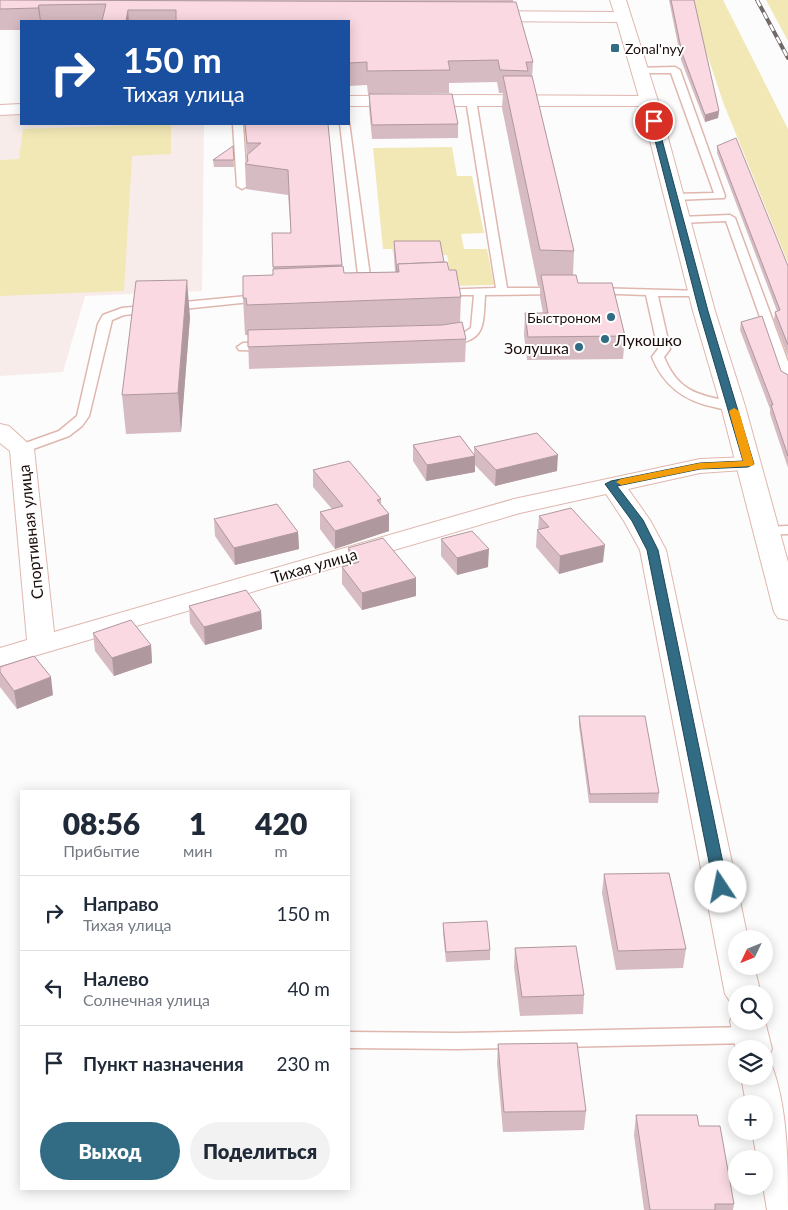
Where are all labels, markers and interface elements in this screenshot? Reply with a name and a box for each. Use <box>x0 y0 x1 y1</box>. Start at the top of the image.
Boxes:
text: 150 m <box>123 38 222 80</box>
icon: right <box>40 40 105 105</box>
place label: Zonal'nyy <box>625 40 685 57</box>
marker: Zonal'nyy <box>609 42 621 54</box>
text: Тихая улица <box>123 80 245 107</box>
pin <box>633 100 675 142</box>
icon: arrive <box>640 107 668 135</box>
place label: Быстроном <box>527 309 601 326</box>
marker: Быстроном <box>605 311 617 323</box>
place label: Лукошко <box>614 330 682 349</box>
marker: Лукошко <box>599 333 611 345</box>
place label: Золушка <box>504 338 569 357</box>
marker: Золушка <box>573 341 585 353</box>
street label: Спортивная улица <box>13 464 47 600</box>
street label: Тихая улица <box>269 544 359 586</box>
text: 08:56 <box>63 805 140 841</box>
text: 1 <box>189 805 206 841</box>
text: 420 <box>255 805 307 841</box>
text: Прибытие <box>63 841 140 860</box>
text: мин <box>183 841 212 860</box>
text: m <box>275 841 288 860</box>
position arrow <box>694 860 746 912</box>
text: Направо <box>83 892 159 915</box>
icon: right <box>40 899 68 927</box>
text: 150 m <box>276 902 330 925</box>
text: Тихая улица <box>83 915 172 934</box>
north arrow <box>728 930 772 975</box>
map controls <box>728 930 773 1195</box>
text: Налево <box>83 967 149 990</box>
icon: left <box>40 974 68 1002</box>
text: 40 m <box>287 977 330 1000</box>
button: search <box>728 985 773 1030</box>
text: Солнечная улица <box>83 990 210 1009</box>
button: layers <box>728 1040 773 1085</box>
icon: arrive <box>40 1049 68 1077</box>
text: Пункт назначения <box>83 1052 244 1075</box>
text: 230 m <box>276 1052 330 1075</box>
button: + <box>728 1095 773 1140</box>
button: Выход <box>40 1122 180 1180</box>
button: Поделиться <box>190 1122 330 1180</box>
button: − <box>728 1150 773 1195</box>

